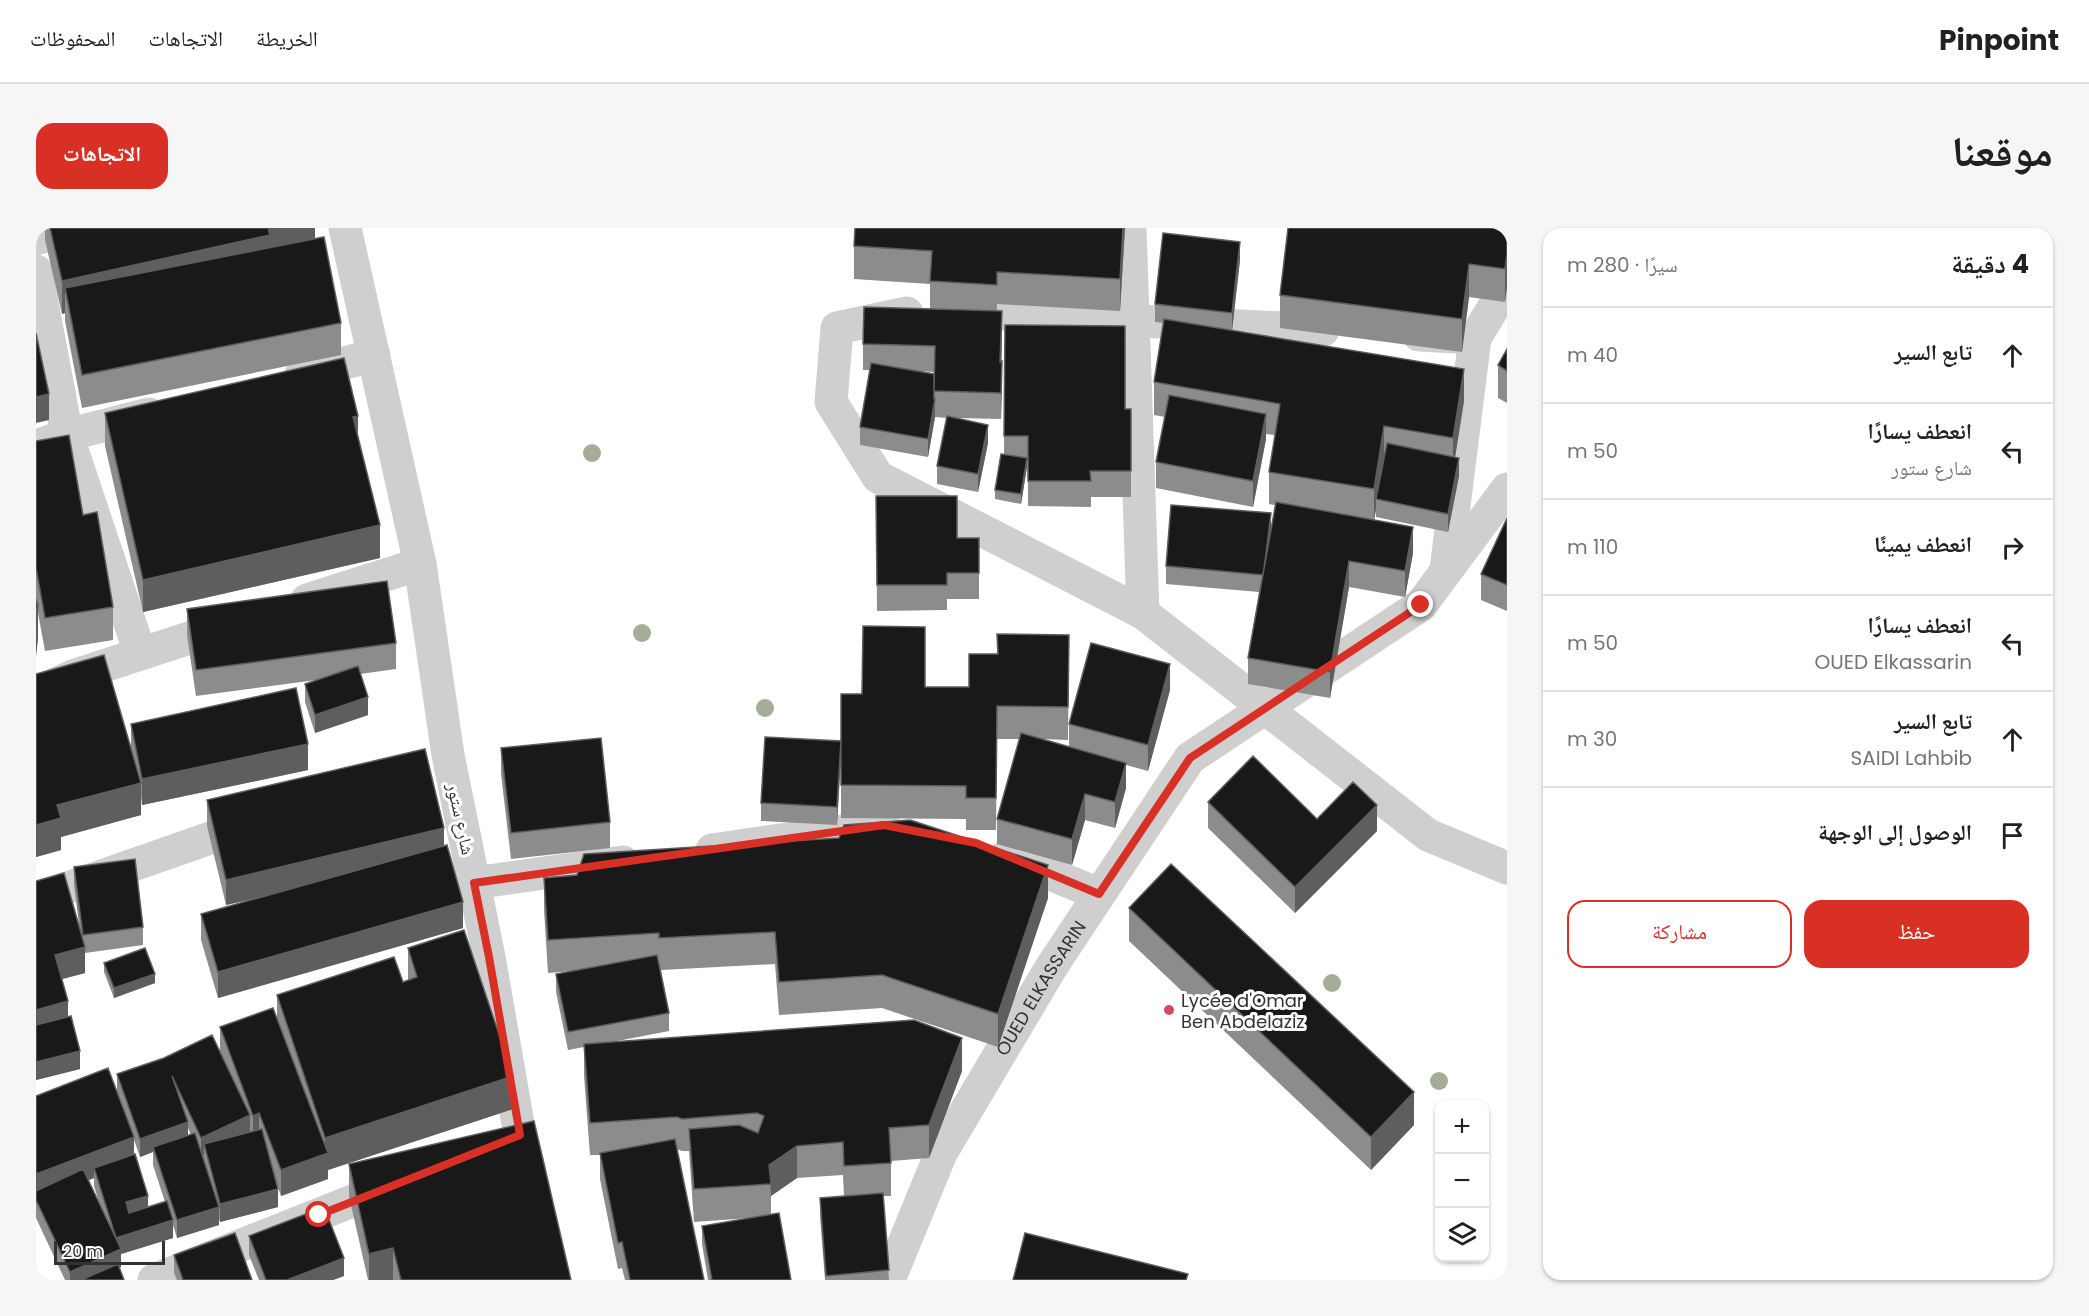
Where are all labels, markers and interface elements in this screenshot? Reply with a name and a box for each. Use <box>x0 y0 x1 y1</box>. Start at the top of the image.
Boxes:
text: Pinpoint <box>1939 21 2059 60</box>
text: المحفوظات <box>30 24 115 53</box>
text: الاتجاهات <box>148 24 223 53</box>
text: الخريطة <box>256 24 318 53</box>
text: موقعنا <box>1952 122 2053 181</box>
button: الاتجاهات <box>36 123 168 189</box>
text: 4 دقيقة <box>1951 246 2029 282</box>
text: سيرًا · 280 m <box>1567 251 1678 279</box>
text: تابع السير <box>1894 337 1972 368</box>
icon: ahead <box>1996 339 2029 372</box>
text: 40 m <box>1567 341 1618 369</box>
text: انعطف يسارًا <box>1868 416 1972 447</box>
icon: left <box>1996 435 2029 468</box>
text: 50 m <box>1567 437 1618 465</box>
text: شارع ستور <box>1891 454 1972 482</box>
text: انعطف يمينًا <box>1874 529 1972 560</box>
icon: right <box>1996 531 2029 564</box>
text: 110 m <box>1567 533 1618 561</box>
route end <box>1407 591 1433 617</box>
text: انعطف يسارًا <box>1868 610 1972 641</box>
icon: left <box>1996 627 2029 660</box>
text: 50 m <box>1567 629 1618 657</box>
text: OUED Elkassarin <box>1814 648 1972 676</box>
text: تابع السير <box>1894 706 1972 737</box>
icon: ahead <box>1996 723 2029 756</box>
text: 30 m <box>1567 725 1617 753</box>
text: SAIDI Lahbib <box>1851 744 1972 772</box>
street label: شارع ستور <box>441 780 481 857</box>
text: الوصول إلى الوجهة <box>1818 817 1972 848</box>
icon: arrive <box>1996 819 2029 852</box>
button: مشاركة <box>1567 900 1792 968</box>
button: حفظ <box>1804 900 2029 968</box>
street label: OUED ELKASSARIN <box>989 915 1091 1060</box>
place label: Lycée d'Omar Ben Abdelaziz <box>1181 988 1305 1034</box>
marker: Lycée d'Omar Ben Abdelaziz <box>1162 1003 1176 1017</box>
map controls <box>1435 1100 1489 1262</box>
button: + <box>1435 1100 1489 1154</box>
button: − <box>1435 1154 1489 1208</box>
route start <box>305 1201 331 1227</box>
button: layers <box>1435 1208 1489 1262</box>
scale bar <box>54 1238 165 1266</box>
text: 20 m <box>63 1240 103 1263</box>

